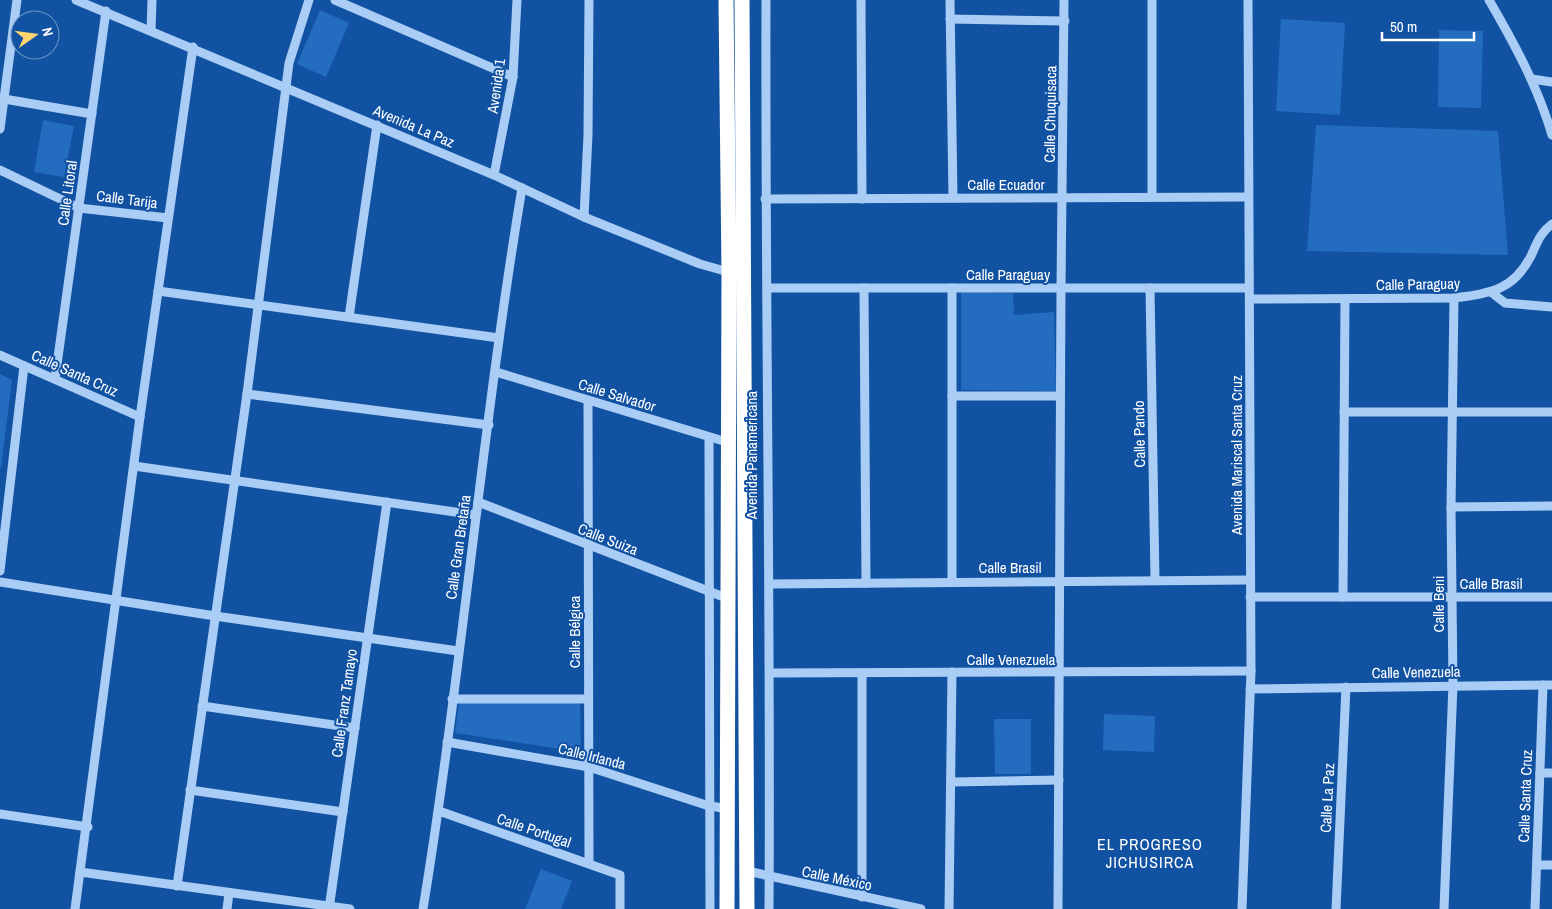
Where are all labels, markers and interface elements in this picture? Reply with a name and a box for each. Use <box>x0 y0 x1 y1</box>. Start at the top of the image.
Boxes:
north arrow <box>10 10 60 60</box>
scale bar <box>1382 10 1474 42</box>
text: 50 m <box>1390 16 1417 37</box>
text: N <box>38 26 57 38</box>
street label: Avenida 1 <box>482 57 510 116</box>
street label: Calle Chuquisaca <box>1039 65 1061 163</box>
street label: Avenida La Paz <box>369 99 458 153</box>
street label: Calle Litoral <box>52 159 82 227</box>
street label: Calle Ecuador <box>967 174 1045 195</box>
street label: Calle Tarija <box>95 185 159 213</box>
street label: Calle Paraguay <box>966 264 1051 285</box>
street label: Calle Paraguay <box>1376 273 1461 295</box>
street label: Calle Santa Cruz <box>28 344 122 402</box>
street label: Calle Salvador <box>576 373 658 417</box>
street label: Avenida Mariscal Santa Cruz <box>1226 375 1247 536</box>
street label: Avenida Panamericana <box>741 391 762 520</box>
street label: Calle Pando <box>1128 400 1150 468</box>
street label: Calle Gran Bretaña <box>440 493 476 601</box>
street label: Calle Suiza <box>575 518 641 560</box>
street label: Calle Brasil <box>979 557 1041 578</box>
street label: Calle Brasil <box>1460 573 1522 594</box>
street label: Calle Beni <box>1428 576 1449 632</box>
street label: Calle Bélgica <box>564 596 585 668</box>
street label: Calle Franz Tamayo <box>326 647 362 759</box>
street label: Calle Venezuela <box>967 649 1056 670</box>
street label: Calle Venezuela <box>1371 661 1461 683</box>
street label: Calle Irlanda <box>556 737 628 775</box>
street label: Calle Santa Cruz <box>1513 749 1537 843</box>
street label: Calle La Paz <box>1315 763 1339 833</box>
street label: Calle Portugal <box>494 807 574 853</box>
district label: EL PROGRESO JICHUSIRCA <box>1097 833 1203 873</box>
street label: Calle México <box>800 860 874 896</box>

